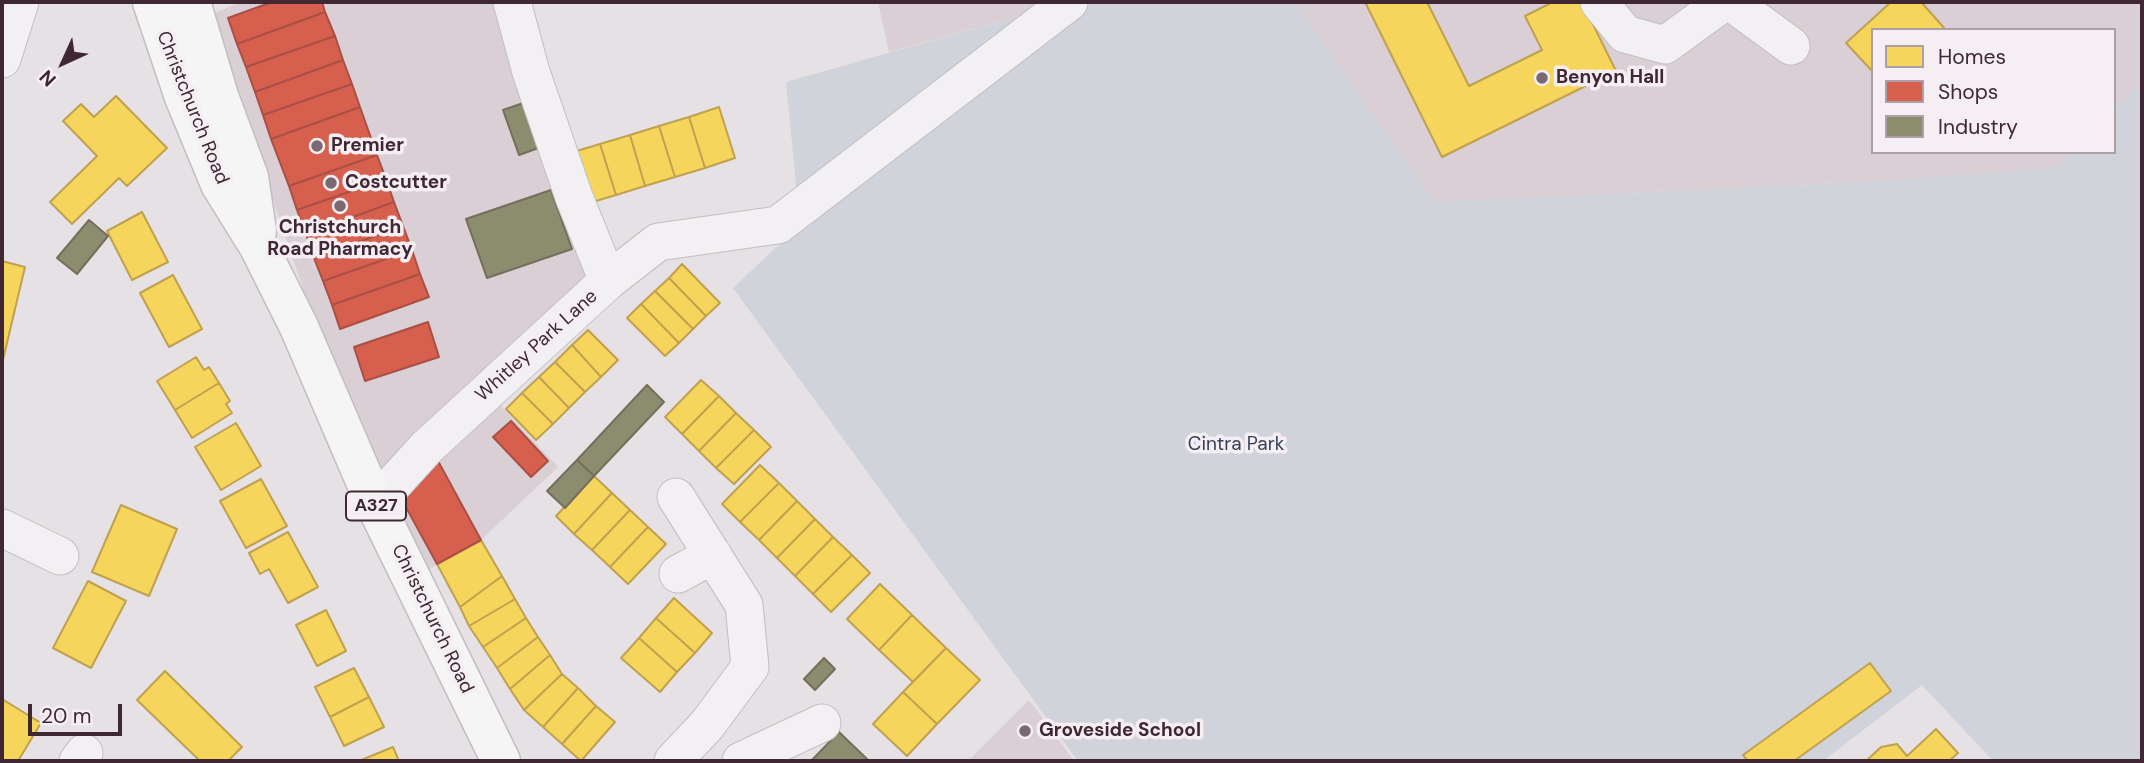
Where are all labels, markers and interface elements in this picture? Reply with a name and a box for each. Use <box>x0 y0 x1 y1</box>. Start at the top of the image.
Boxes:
north arrow <box>28 28 98 98</box>
street label: Christchurch Road <box>151 28 233 188</box>
legend <box>1871 28 2116 154</box>
text: Homes <box>1938 43 2006 71</box>
text: N <box>34 64 62 92</box>
place label: Benyon Hall <box>1556 67 1664 89</box>
marker: Benyon Hall <box>1534 70 1550 86</box>
text: Shops <box>1938 78 1998 106</box>
text: Industry <box>1938 113 2018 141</box>
place label: Premier <box>331 135 404 157</box>
marker: Premier <box>309 138 325 154</box>
place label: Costcutter <box>345 172 447 194</box>
marker: Costcutter <box>323 175 339 191</box>
marker: Christchurch Road Pharmacy <box>332 198 348 214</box>
place label: Christchurch Road Pharmacy <box>267 217 413 261</box>
street label: Whitley Park Lane <box>471 285 603 407</box>
park label: Cintra Park <box>1188 434 1284 456</box>
road number: A327 <box>346 492 406 520</box>
street label: Christchurch Road <box>386 541 478 697</box>
scale bar <box>32 690 126 734</box>
text: 20 m <box>41 702 92 730</box>
place label: Groveside School <box>1039 720 1201 742</box>
marker: Groveside School <box>1017 723 1033 739</box>

